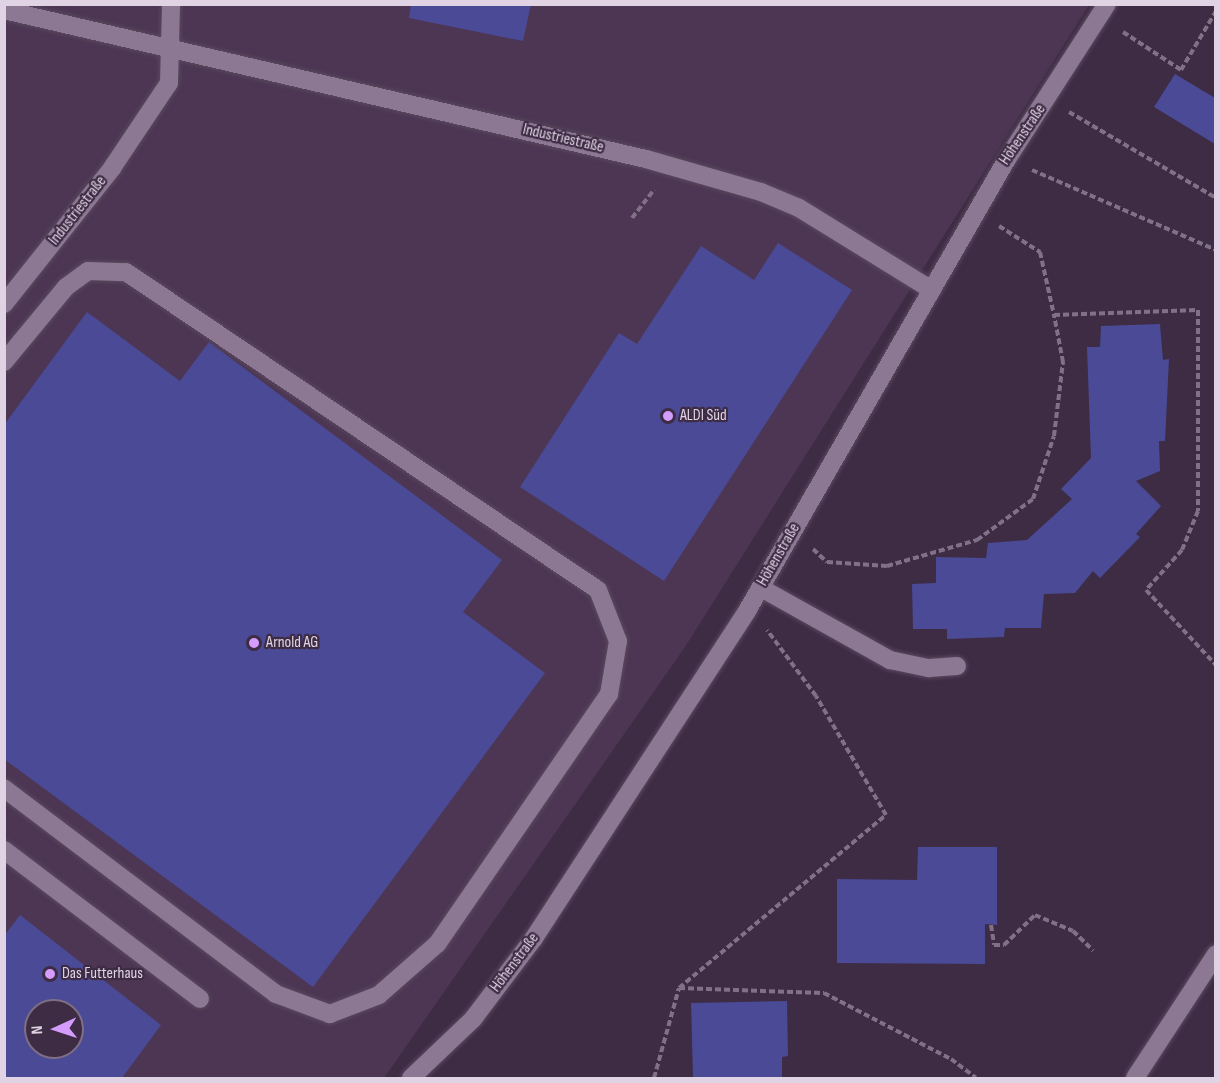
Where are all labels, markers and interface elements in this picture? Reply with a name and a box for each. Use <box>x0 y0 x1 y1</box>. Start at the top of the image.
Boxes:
street label: Höhenstraße <box>996 101 1050 169</box>
street label: Industriestraße <box>521 120 605 158</box>
street label: Industriestraße <box>45 173 111 249</box>
place label: ALDI Süd <box>680 406 727 426</box>
marker: ALDI Süd <box>661 409 675 423</box>
street label: Höhenstraße <box>753 520 805 590</box>
place label: Arnold AG <box>266 633 318 653</box>
marker: Arnold AG <box>247 636 261 650</box>
street label: Höhenstraße <box>487 930 543 996</box>
place label: Das Futterhaus <box>62 964 143 984</box>
marker: Das Futterhaus <box>43 967 57 981</box>
north arrow <box>24 999 84 1059</box>
text: N <box>28 1025 47 1035</box>

